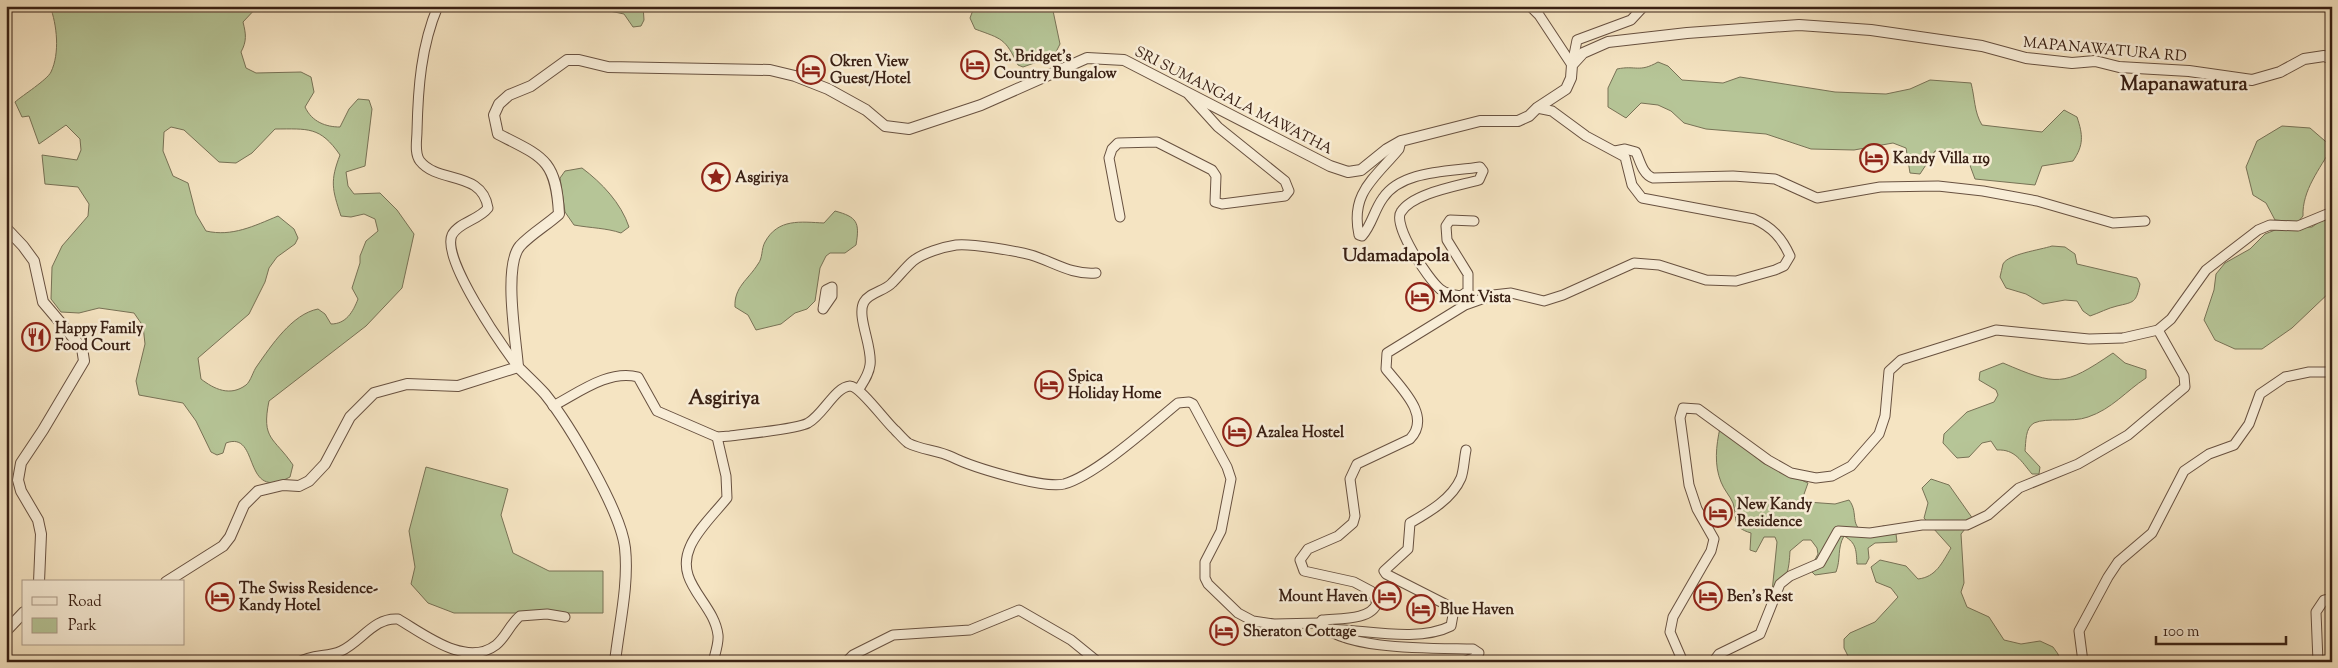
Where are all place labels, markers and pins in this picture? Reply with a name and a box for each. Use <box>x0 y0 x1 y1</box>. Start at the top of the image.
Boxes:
place label: St. Bridget's Country Bungalow <box>994 47 1117 85</box>
hotel icon: St. Bridget's Country Bungalow <box>960 50 990 80</box>
place label: Okren View Guest/Hotel <box>830 52 912 90</box>
hotel icon: Okren View Guest/Hotel <box>796 55 826 85</box>
hotel icon: Kandy Villa 119 <box>1859 143 1889 173</box>
place label: Kandy Villa 119 <box>1893 149 1990 170</box>
place icon: Asgiriya <box>701 162 731 192</box>
place label: Asgiriya <box>735 168 789 189</box>
hotel icon: Mont Vista <box>1405 282 1435 312</box>
place label: Mont Vista <box>1439 288 1511 309</box>
place label: Happy Family Food Court <box>55 319 144 357</box>
restaurant icon: Happy Family Food Court <box>21 322 51 352</box>
place label: Spica Holiday Home <box>1068 367 1162 405</box>
hotel icon: Spica Holiday Home <box>1034 370 1064 400</box>
hotel icon: Azalea Hostel <box>1222 417 1252 447</box>
place label: Azalea Hostel <box>1256 423 1345 444</box>
place label: New Kandy Residence <box>1737 495 1813 533</box>
hotel icon: New Kandy Residence <box>1703 498 1733 528</box>
place label: The Swiss Residence- Kandy Hotel <box>239 579 378 617</box>
hotel icon: Mount Haven <box>1372 581 1402 611</box>
hotel icon: Ben's Rest <box>1693 581 1723 611</box>
hotel icon: The Swiss Residence- Kandy Hotel <box>205 582 235 612</box>
place label: Mount Haven <box>1279 587 1368 608</box>
place label: Ben's Rest <box>1727 587 1794 608</box>
hotel icon: Blue Haven <box>1406 594 1436 624</box>
place label: Blue Haven <box>1440 600 1514 621</box>
hotel icon: Sheraton Cottage <box>1209 616 1239 646</box>
place label: Sheraton Cottage <box>1243 622 1356 643</box>

